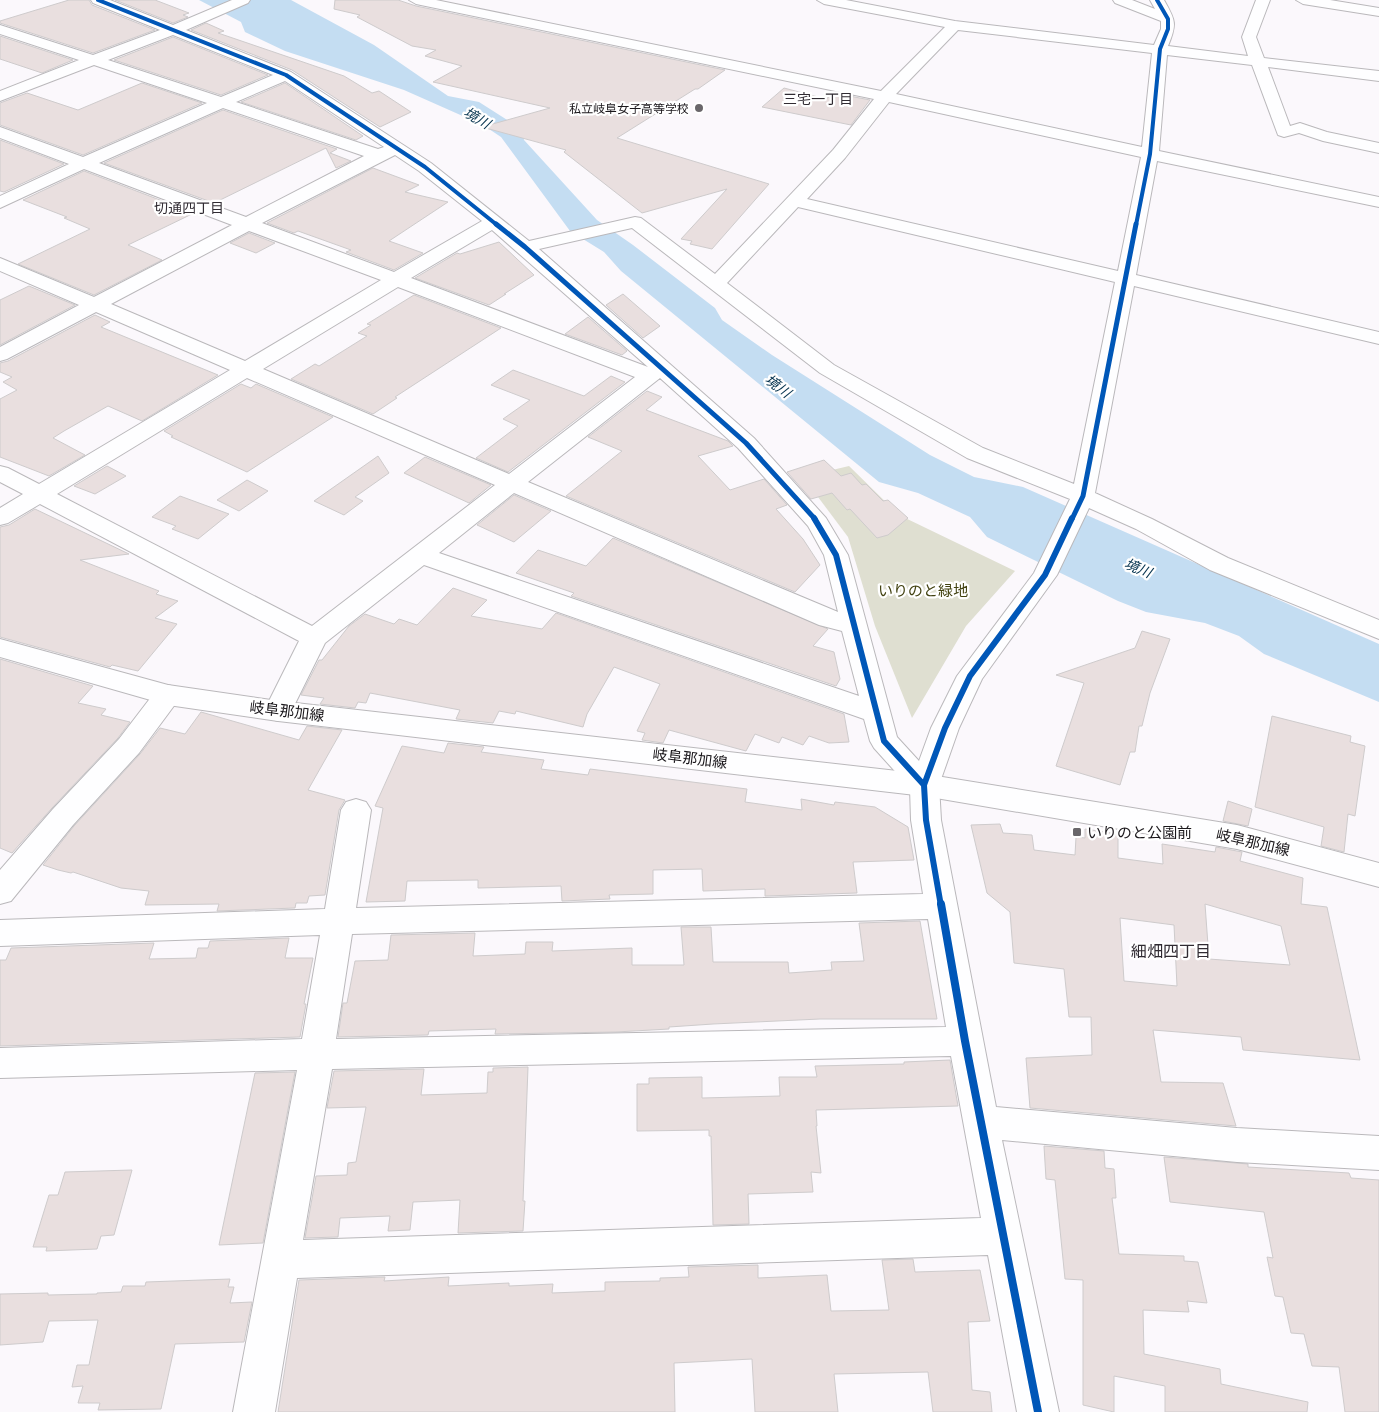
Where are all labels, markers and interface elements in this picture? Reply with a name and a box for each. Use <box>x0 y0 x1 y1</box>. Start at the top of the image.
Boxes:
district label: 三宅一丁目 <box>783 89 853 109</box>
place label: 私立岐阜女子高等学校 <box>569 100 689 117</box>
water label: 境川 <box>460 102 496 135</box>
marker: 私立岐阜女子高等学校 <box>693 102 705 114</box>
district label: 切通四丁目 <box>154 198 224 218</box>
water label: 境川 <box>761 370 797 404</box>
water label: 境川 <box>1121 553 1157 583</box>
park label: いりのと緑地 <box>878 580 968 601</box>
street label: 岐阜那加線 <box>248 696 326 726</box>
street label: 岐阜那加線 <box>651 743 729 773</box>
place label: いりのと公園前 <box>1087 822 1192 843</box>
street label: 岐阜那加線 <box>1214 823 1292 861</box>
marker: いりのと公園前 <box>1071 826 1083 838</box>
district label: 細畑四丁目 <box>1131 940 1211 963</box>

